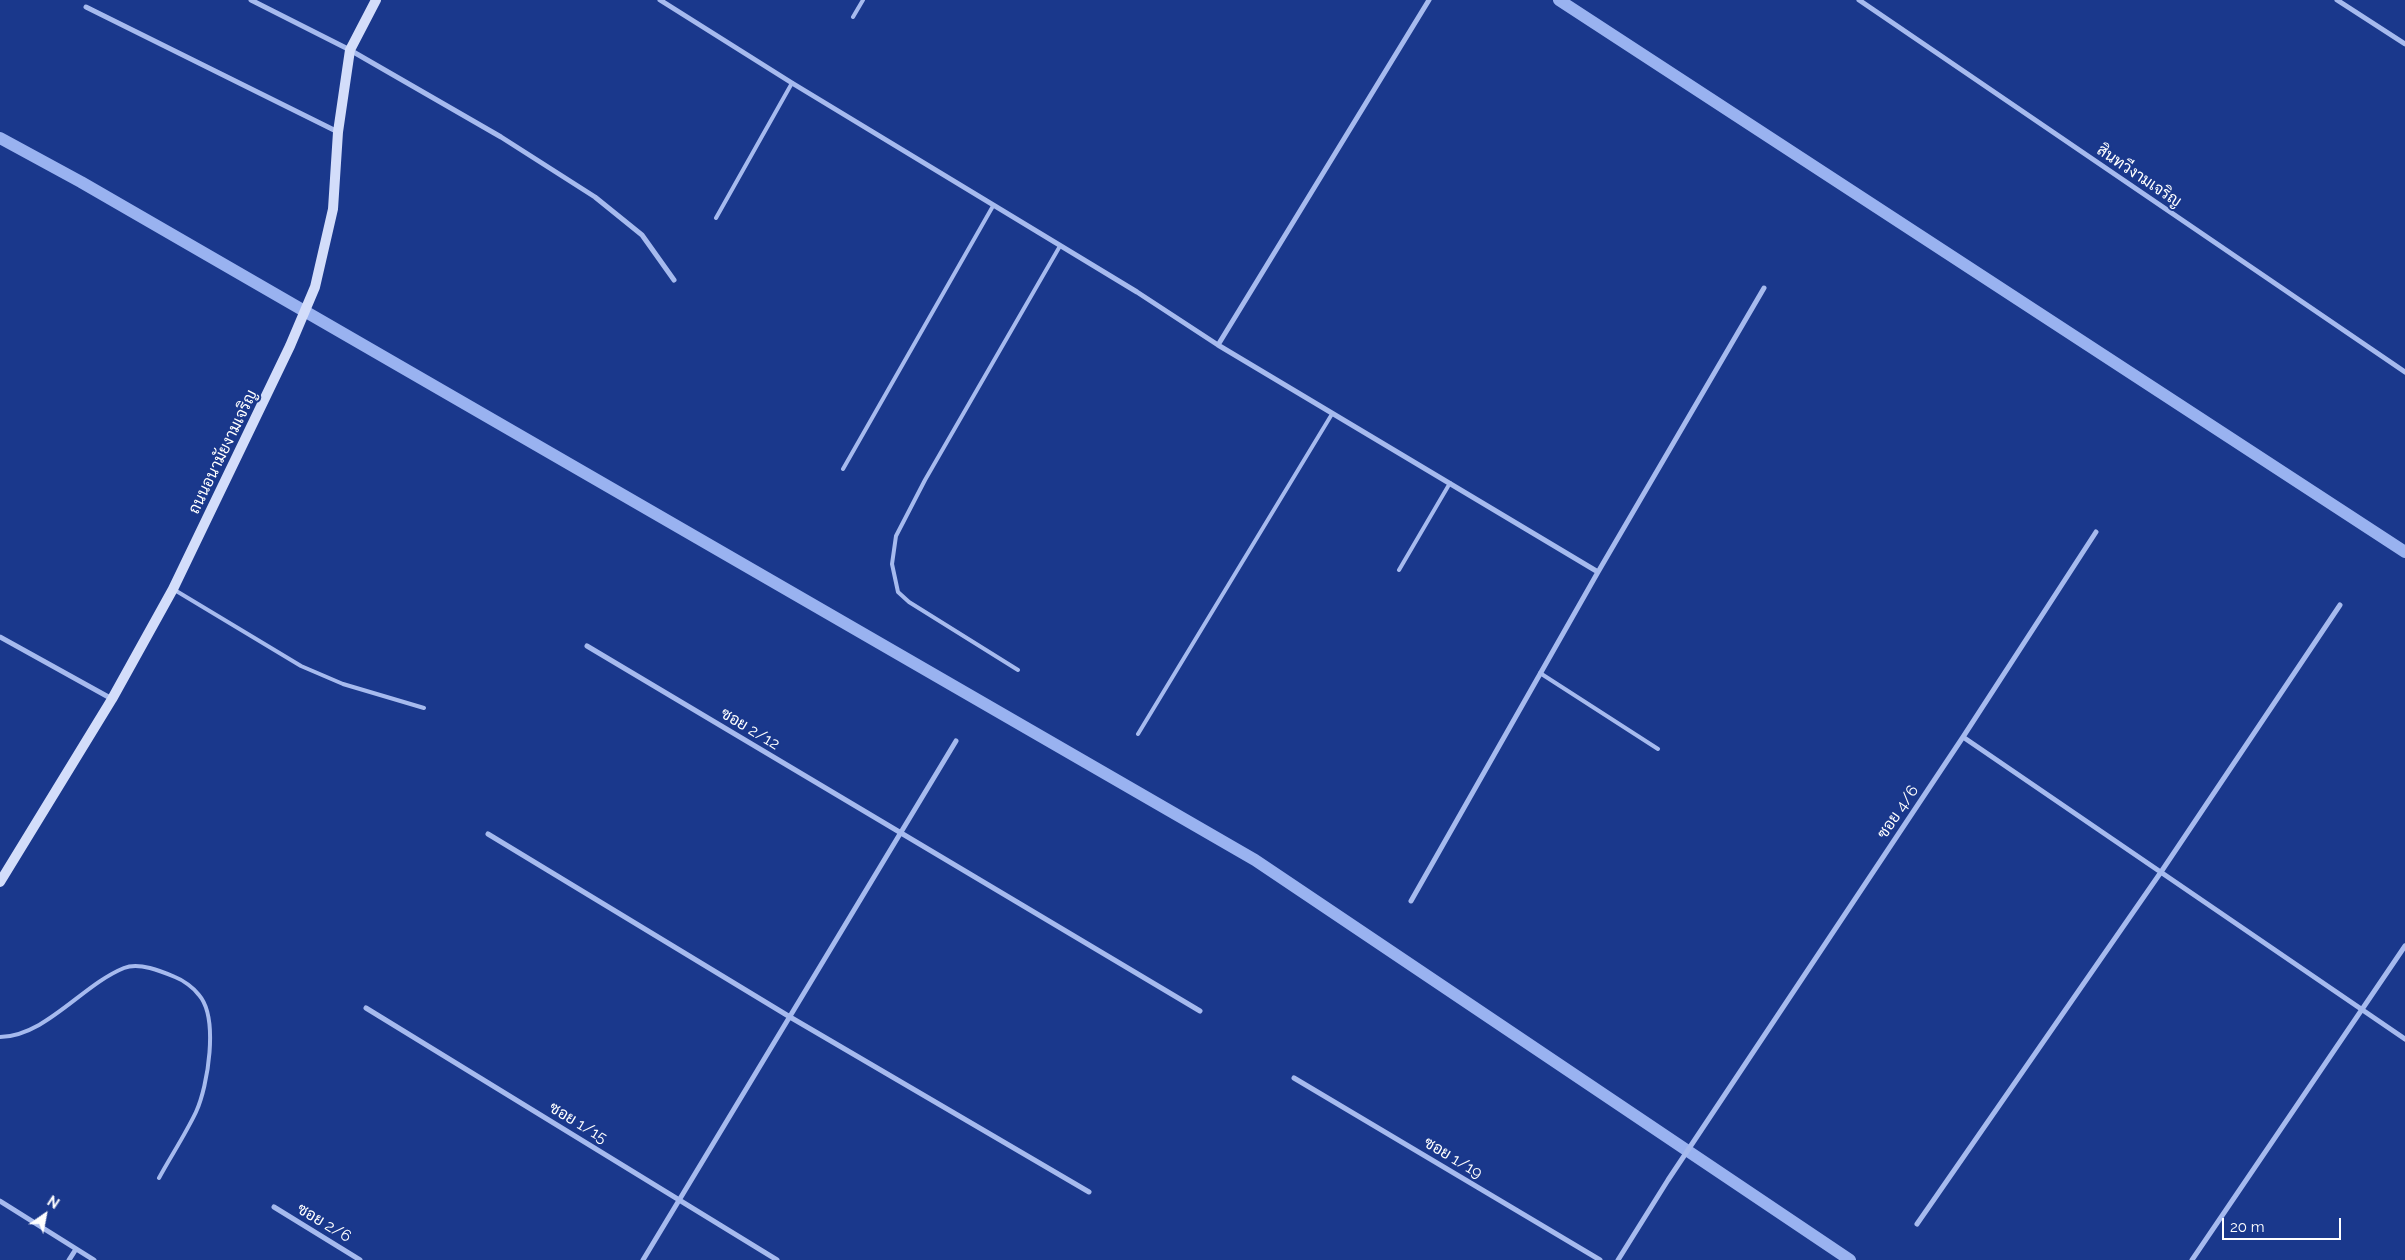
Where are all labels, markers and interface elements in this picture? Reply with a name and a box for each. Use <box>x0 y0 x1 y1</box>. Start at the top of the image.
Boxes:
street label: สินทวีงามเจริญ <box>2093 141 2185 211</box>
street label: ถนนอนามัยงามเจริญ <box>185 387 261 517</box>
street label: ซอย 2/12 <box>717 704 783 754</box>
street label: ซอย 4/6 <box>1873 782 1923 842</box>
street label: ซอย 1/15 <box>546 1098 610 1148</box>
street label: ซอย 1/19 <box>1420 1133 1486 1183</box>
north arrow <box>20 1190 70 1240</box>
text: N <box>44 1193 62 1212</box>
street label: ซอย 2/6 <box>293 1199 355 1247</box>
scale bar <box>2225 1208 2344 1240</box>
text: 20 m <box>2230 1218 2265 1236</box>

